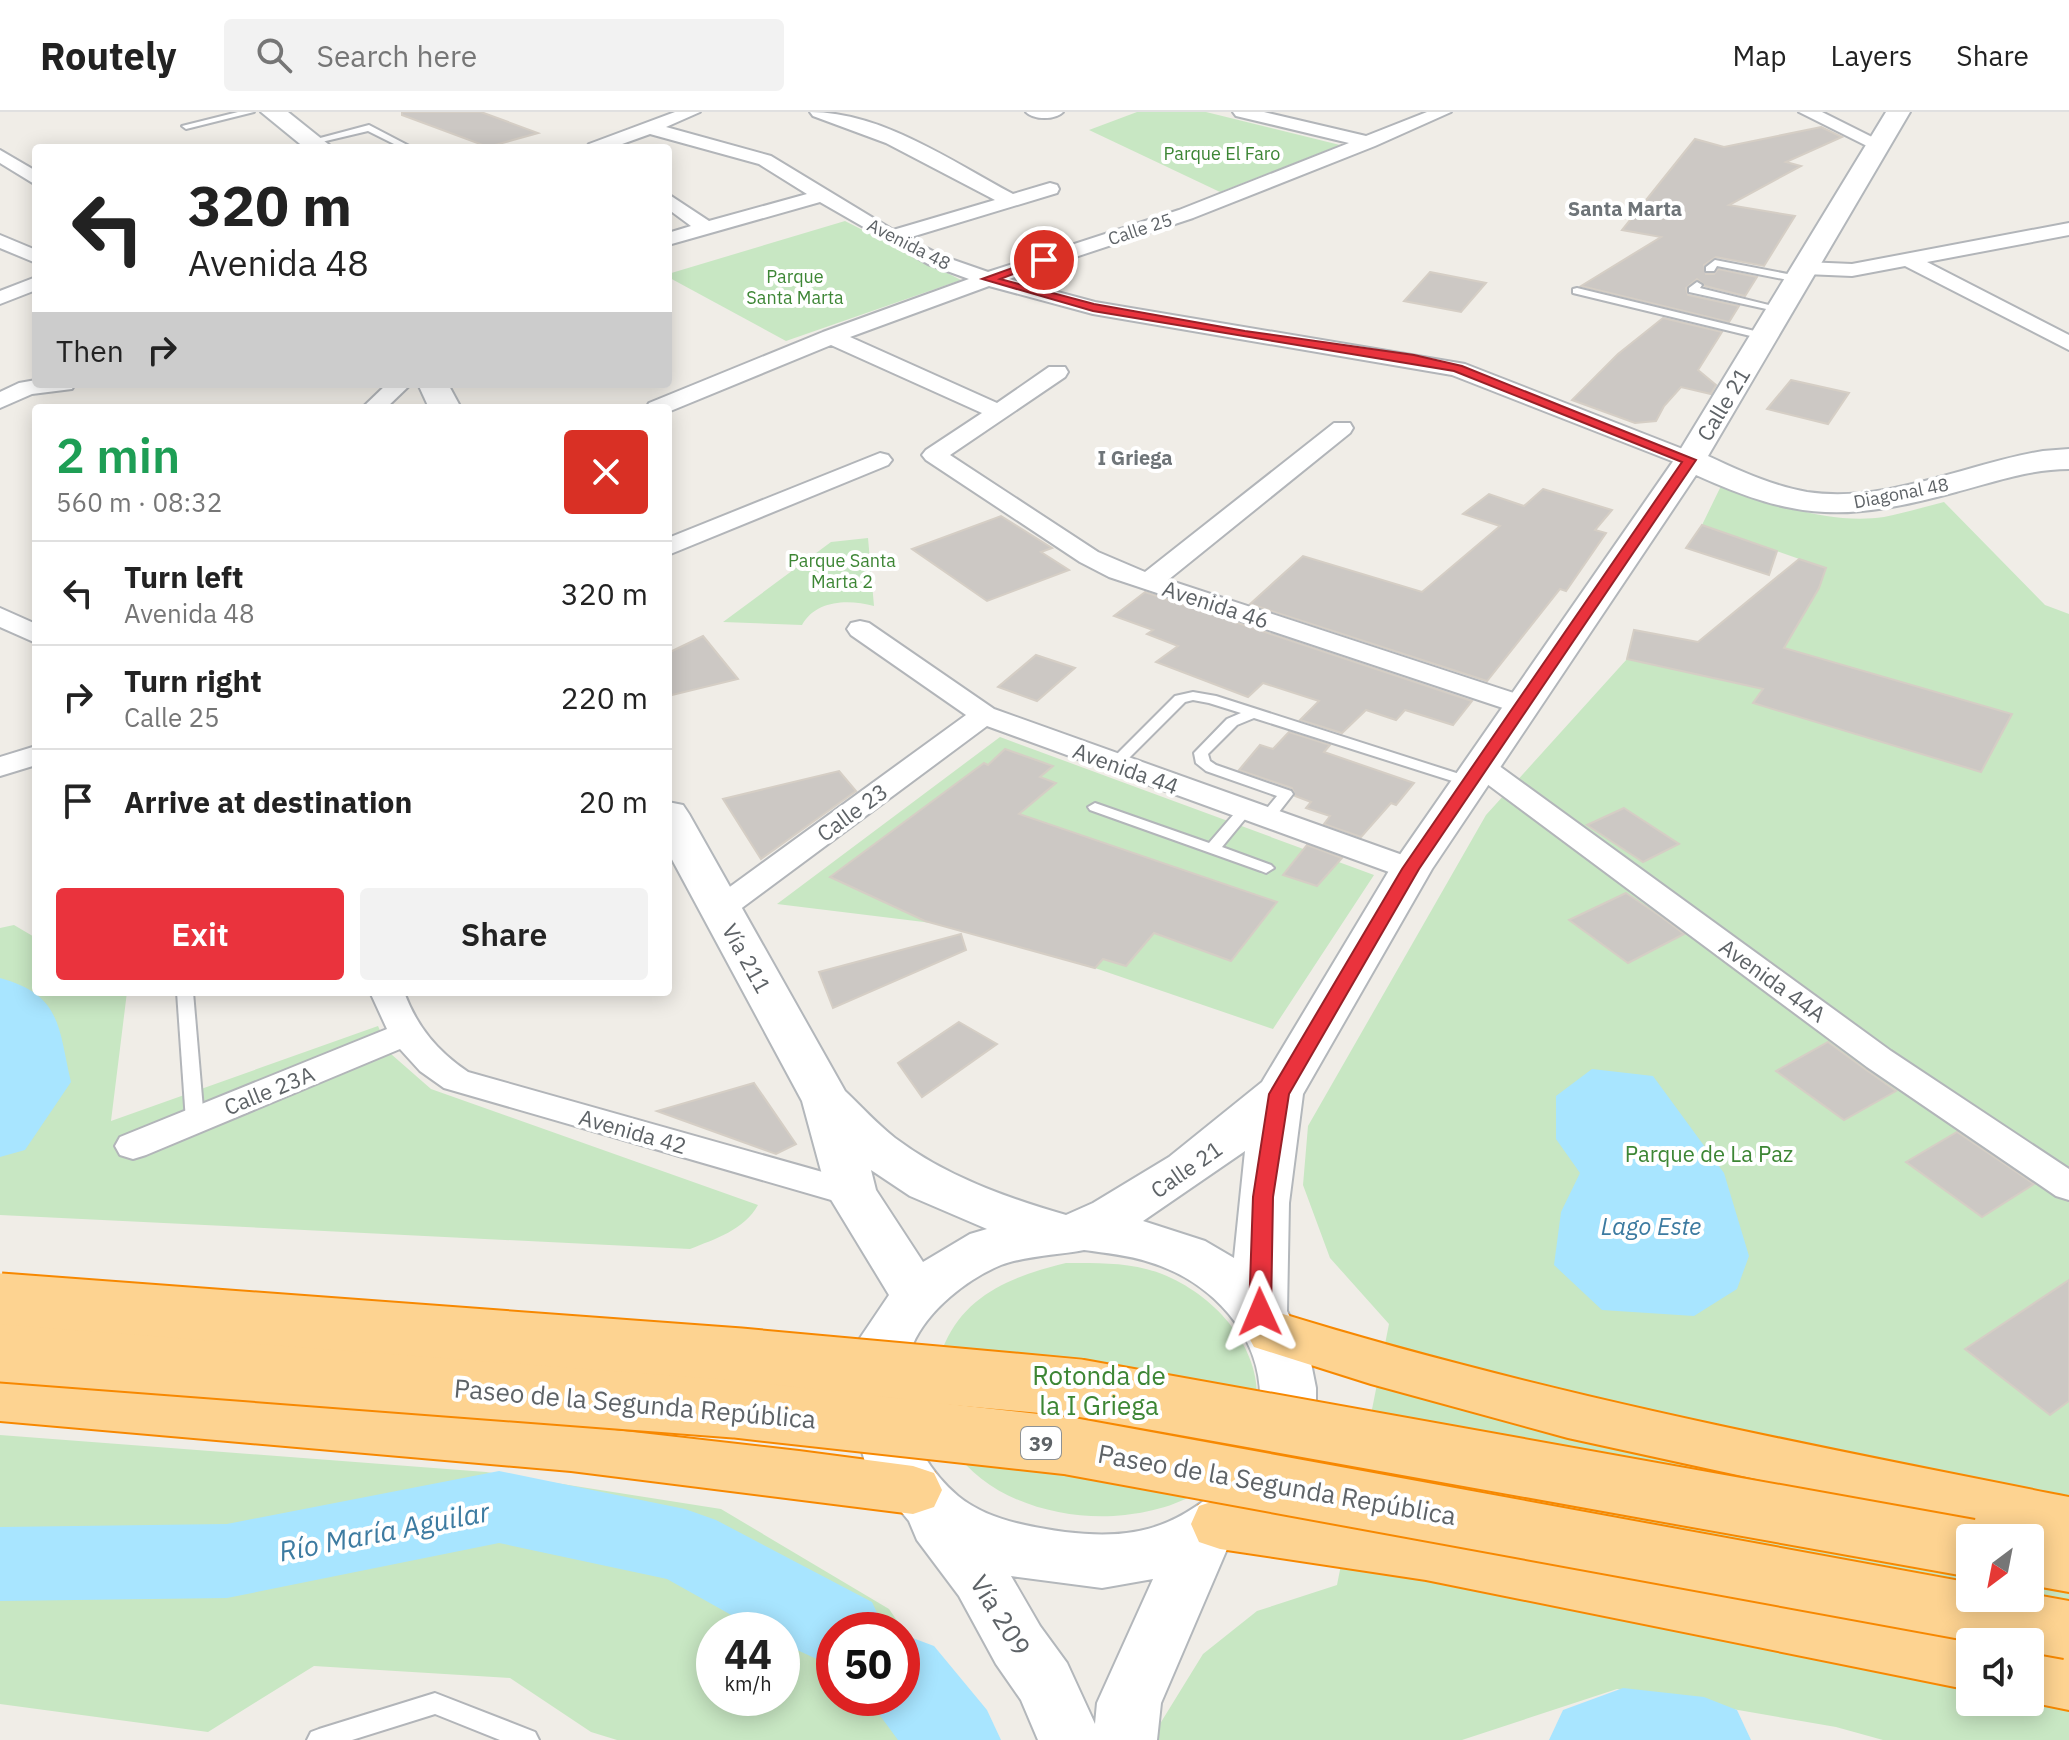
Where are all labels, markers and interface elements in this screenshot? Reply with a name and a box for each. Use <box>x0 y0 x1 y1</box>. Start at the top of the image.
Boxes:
search box <box>224 19 784 91</box>
text: Routely <box>40 31 176 80</box>
icon: search <box>252 33 296 77</box>
text: Search here <box>316 36 477 75</box>
text: Map <box>1732 37 1786 74</box>
text: Layers <box>1830 37 1912 74</box>
text: Share <box>1956 37 2029 74</box>
park label: Parque El Faro <box>1164 142 1280 165</box>
text: 320 m <box>188 169 352 241</box>
icon: left <box>56 176 160 280</box>
district label: Santa Marta <box>1568 195 1682 222</box>
street label: Calle 25 <box>1105 208 1175 250</box>
street label: Avenida 48 <box>864 213 954 275</box>
pin <box>1010 226 1078 294</box>
icon: arrive <box>1022 238 1066 282</box>
text: Avenida 48 <box>188 239 369 286</box>
park label: Parque Santa Marta <box>746 265 844 309</box>
icon: right <box>140 328 184 372</box>
text: Then <box>56 331 124 370</box>
street label: Calle 21 <box>1690 362 1756 446</box>
text: 2 min <box>56 424 180 486</box>
button: close <box>564 430 648 514</box>
district label: I Griega <box>1097 444 1173 471</box>
street label: Diagonal 48 <box>1852 473 1950 513</box>
text: 560 m · 08:32 <box>56 485 222 519</box>
park label: Parque Santa Marta 2 <box>788 549 896 593</box>
text: Turn left <box>124 557 243 596</box>
icon: left <box>56 571 100 615</box>
street label: Avenida 46 <box>1159 573 1273 635</box>
text: 320 m <box>561 574 648 613</box>
text: Avenida 48 <box>124 596 255 630</box>
text: Turn right <box>124 661 262 700</box>
icon: right <box>56 675 100 719</box>
text: 220 m <box>561 678 648 717</box>
text: Calle 25 <box>124 700 220 734</box>
street label: Avenida 44 <box>1069 735 1183 801</box>
street label: Calle 23 <box>811 776 893 848</box>
icon: arrive <box>56 779 100 823</box>
text: Arrive at destination <box>124 782 412 821</box>
text: 20 m <box>579 782 648 821</box>
button: Exit <box>56 888 344 980</box>
button: Share <box>360 888 648 980</box>
street label: Vía 211 <box>716 918 778 998</box>
street label: Avenida 44A <box>1714 932 1832 1028</box>
street label: Calle 23A <box>220 1059 318 1121</box>
street label: Avenida 42 <box>576 1102 690 1160</box>
street label: Calle 21 <box>1145 1134 1227 1204</box>
park label: Parque de La Paz <box>1625 1139 1793 1168</box>
water label: Lago Este <box>1601 1210 1701 1242</box>
position arrow <box>1218 1270 1302 1354</box>
park label: Rotonda de la I Griega <box>1032 1358 1166 1422</box>
street label: Paseo de la Segunda República <box>453 1370 818 1436</box>
road number: 39 <box>1021 1427 1061 1459</box>
street label: Paseo de la Segunda República <box>1095 1436 1459 1532</box>
water label: Río María Aguilar <box>275 1492 493 1570</box>
north arrow <box>1956 1524 2044 1612</box>
map controls <box>1956 1524 2044 1716</box>
street label: Vía 209 <box>963 1568 1039 1662</box>
speed limit sign: 50 <box>816 1612 920 1716</box>
text: 44 <box>724 1628 772 1680</box>
button: sound <box>1956 1628 2044 1716</box>
text: km/h <box>724 1670 772 1697</box>

